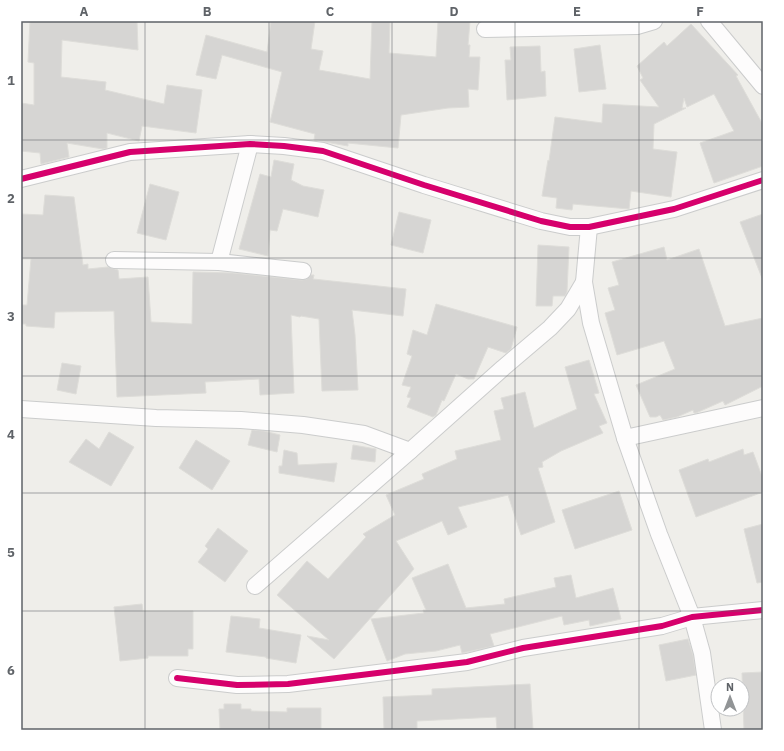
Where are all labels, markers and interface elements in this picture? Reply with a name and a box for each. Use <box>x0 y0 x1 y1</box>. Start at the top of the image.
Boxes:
text: A <box>80 3 89 20</box>
text: B <box>203 3 212 20</box>
text: C <box>326 3 335 20</box>
text: D <box>449 3 459 20</box>
text: E <box>573 3 581 20</box>
text: F <box>696 3 704 20</box>
text: 1 <box>7 72 15 89</box>
text: 2 <box>7 190 15 207</box>
text: 3 <box>7 308 15 325</box>
text: 4 <box>7 426 15 443</box>
text: 5 <box>7 544 15 561</box>
text: 6 <box>7 662 15 679</box>
north arrow <box>710 677 750 717</box>
text: N <box>726 680 734 694</box>

